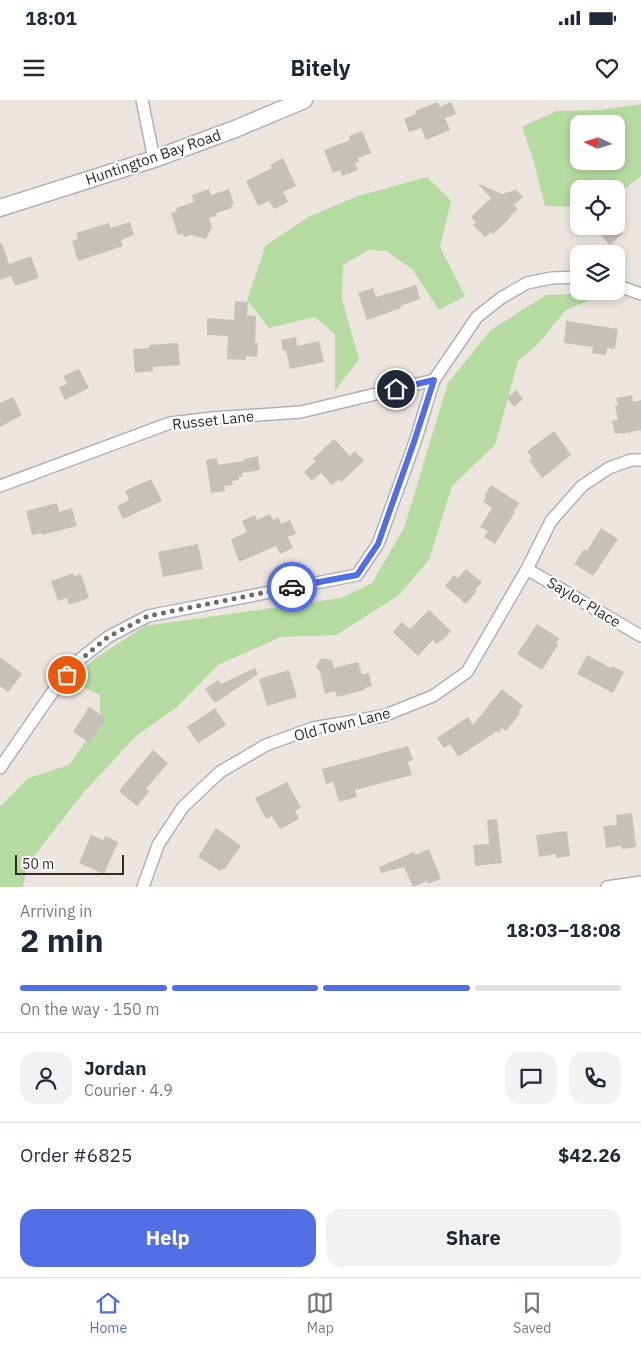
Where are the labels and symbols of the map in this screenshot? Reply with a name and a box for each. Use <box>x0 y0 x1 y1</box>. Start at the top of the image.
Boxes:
north arrow <box>570 115 625 170</box>
street label: Huntington Bay Road <box>83 125 223 189</box>
pin <box>375 368 417 410</box>
street label: Russet Lane <box>171 406 255 434</box>
courier <box>267 562 317 612</box>
street label: Saylor Place <box>544 573 624 631</box>
pin <box>46 654 88 696</box>
street label: Old Town Lane <box>292 703 392 745</box>
scale bar <box>15 852 124 875</box>

